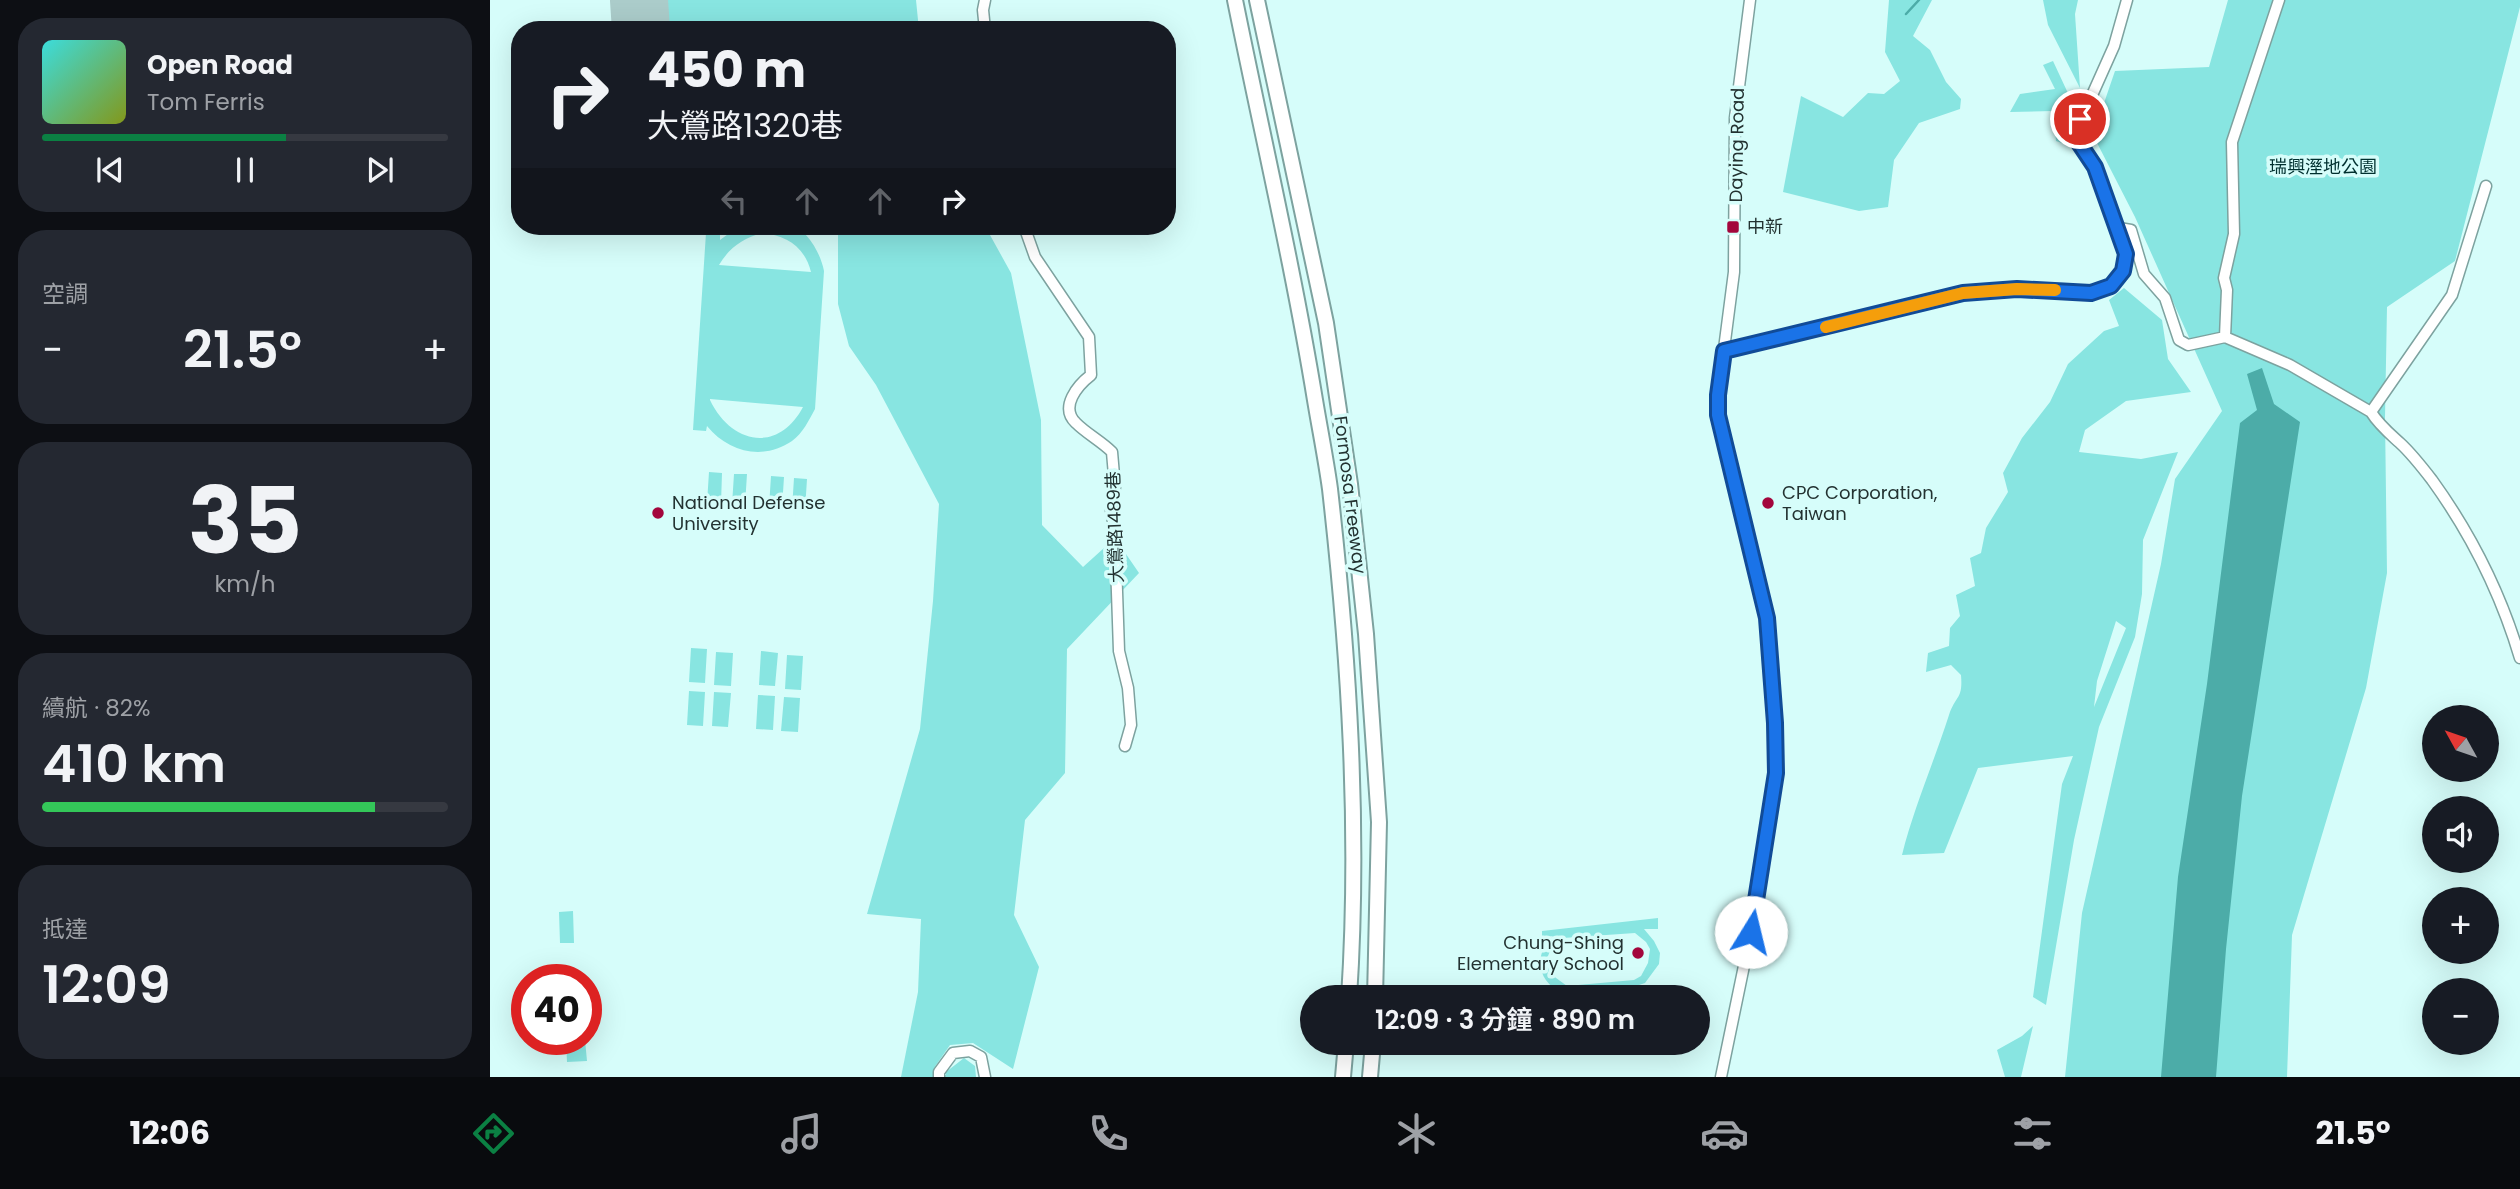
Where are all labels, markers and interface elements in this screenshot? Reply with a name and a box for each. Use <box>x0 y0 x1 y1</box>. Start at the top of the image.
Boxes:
text: 450 m <box>647 36 806 104</box>
text: Open Road <box>147 47 293 83</box>
icon: right <box>532 49 623 140</box>
text: Tom Ferris <box>147 86 265 118</box>
street label: Daying Road <box>1723 87 1750 203</box>
pin <box>2050 89 2110 149</box>
icon: arrive <box>2061 100 2099 138</box>
text: 大鶯路1320巷 <box>647 103 843 148</box>
icon: previous <box>91 151 129 189</box>
icon: pause <box>226 151 264 189</box>
icon: next <box>361 151 399 189</box>
park label: 瑞興溼地公園 <box>2269 154 2377 179</box>
icon: left <box>715 182 753 220</box>
icon: ahead <box>788 182 826 220</box>
icon: ahead <box>861 182 899 220</box>
icon: right <box>934 182 972 220</box>
place label: 中新 <box>1747 214 1783 239</box>
marker: 中新 <box>1725 219 1741 235</box>
text: 空調 <box>42 278 88 310</box>
text: 21.5° <box>183 313 302 386</box>
text: − <box>42 323 63 376</box>
text: + <box>422 323 448 376</box>
street label: Formosa Freeway <box>1328 415 1373 575</box>
text: 35 <box>188 457 302 585</box>
street label: 大鶯路1489巷 <box>1100 471 1129 583</box>
place label: CPC Corporation, Taiwan <box>1782 480 1938 526</box>
place label: National Defense University <box>672 490 825 536</box>
marker: CPC Corporation, Taiwan <box>1760 495 1776 511</box>
marker: National Defense University <box>650 505 666 521</box>
text: km/h <box>214 568 276 600</box>
text: 續航 · 82% <box>42 692 150 724</box>
north arrow <box>2422 705 2499 782</box>
map controls <box>2422 705 2499 1055</box>
text: 410 km <box>42 727 226 800</box>
button: sound <box>2422 796 2499 873</box>
button: + <box>2422 887 2499 964</box>
position arrow <box>1714 895 1788 969</box>
text: 抵達 <box>42 913 88 945</box>
place label: Chung-Shing Elementary School <box>1457 930 1624 976</box>
marker: Chung-Shing Elementary School <box>1630 945 1646 961</box>
text: 12:09 <box>42 948 171 1021</box>
speed limit sign: 40 <box>511 964 602 1055</box>
button: − <box>2422 978 2499 1055</box>
text: 12:09 · 3 分鐘 · 890 m <box>1375 1002 1635 1038</box>
icon: directions <box>469 1109 518 1158</box>
icon: music <box>777 1109 826 1158</box>
icon: phone <box>1084 1109 1133 1158</box>
icon: climate <box>1392 1109 1441 1158</box>
icon: car <box>1700 1109 1749 1158</box>
icon: filters <box>2008 1109 2057 1158</box>
text: 12:06 <box>129 1110 210 1155</box>
text: 21.5° <box>2316 1110 2391 1155</box>

